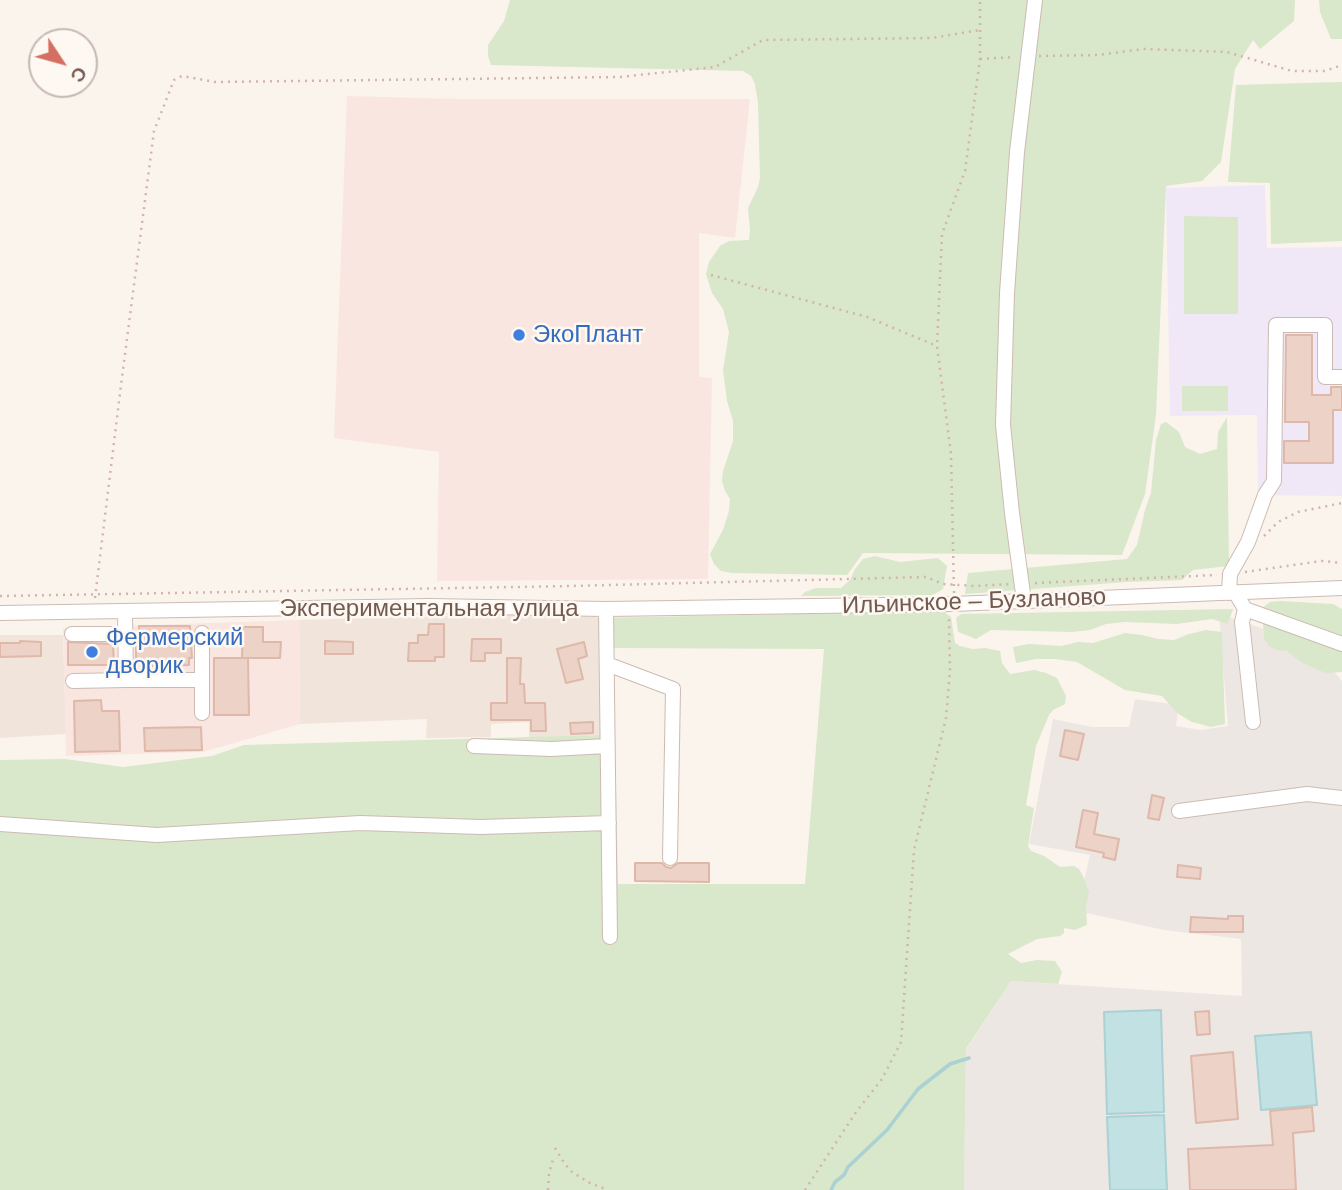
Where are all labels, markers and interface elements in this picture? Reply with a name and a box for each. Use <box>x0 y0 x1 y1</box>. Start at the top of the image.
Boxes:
north arrow <box>28 28 98 98</box>
text: С <box>66 63 91 86</box>
place label: ЭкоПлант <box>533 321 643 349</box>
marker: ЭкоПлант <box>511 327 527 343</box>
street label: Ильинское – Бузланово <box>841 583 1107 621</box>
street label: Экспериментальная улица <box>279 595 579 623</box>
place label: Фермерский дворик <box>106 624 243 680</box>
marker: Фермерский дворик <box>84 644 100 660</box>

